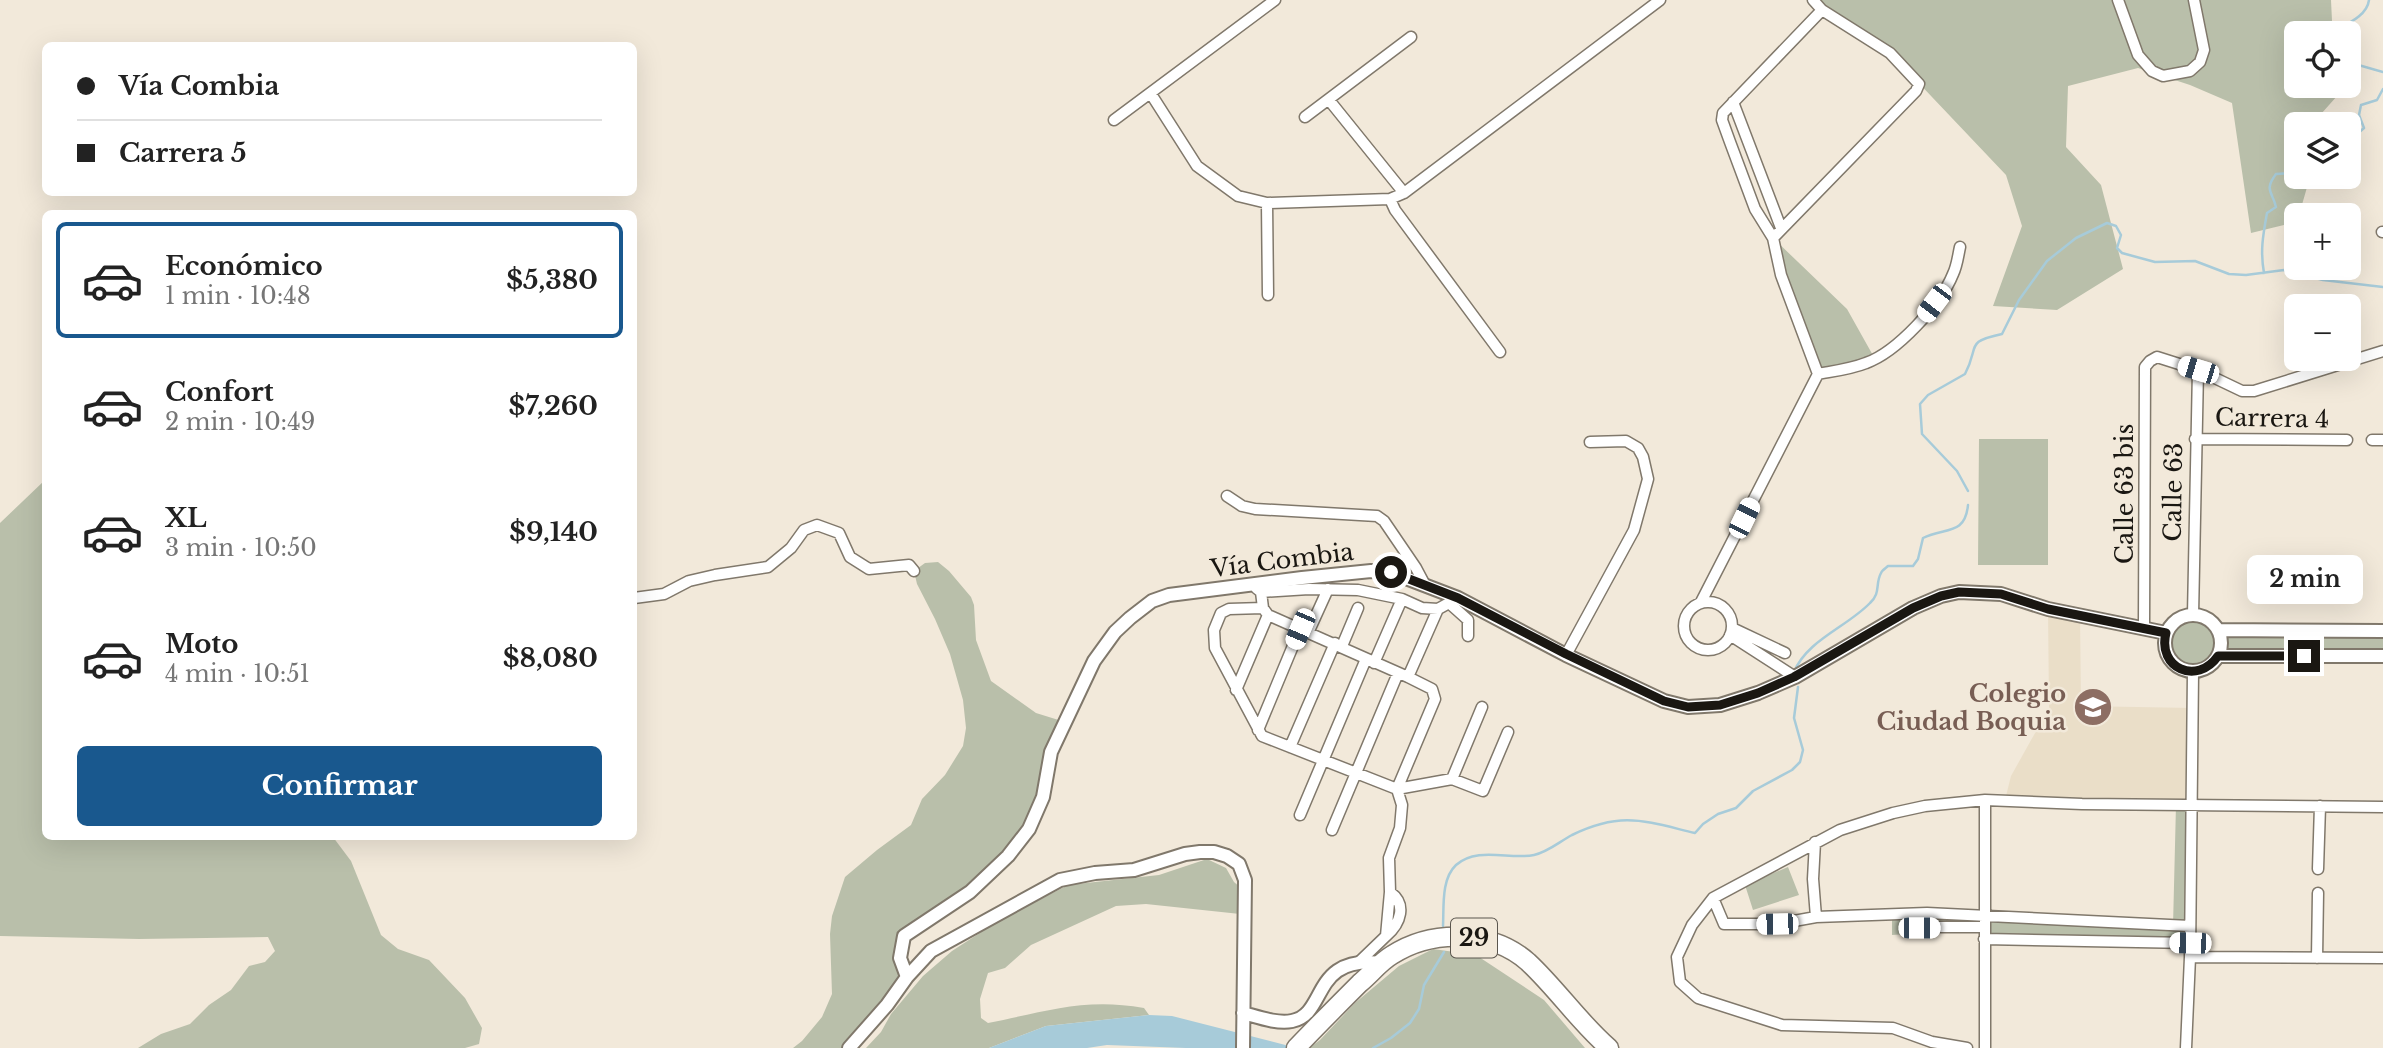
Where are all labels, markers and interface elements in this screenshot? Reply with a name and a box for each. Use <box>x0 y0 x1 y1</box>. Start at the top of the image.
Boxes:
map controls <box>2284 21 2361 371</box>
button: locate <box>2284 21 2361 98</box>
text: Vía Combia <box>119 70 279 102</box>
button: layers <box>2284 112 2361 189</box>
text: Carrera 5 <box>119 137 247 169</box>
button: + <box>2284 203 2361 280</box>
icon: car <box>81 249 144 312</box>
text: Económico <box>165 250 323 282</box>
text: $5,380 <box>506 264 598 296</box>
car <box>1913 280 1956 326</box>
text: 1 min · 10:48 <box>165 282 311 310</box>
button: − <box>2284 294 2361 371</box>
car <box>2175 354 2222 386</box>
icon: car <box>81 375 144 438</box>
text: Confort <box>165 376 274 408</box>
text: $7,260 <box>508 390 598 422</box>
street label: Carrera 4 <box>2215 403 2329 433</box>
text: 2 min · 10:49 <box>165 408 315 436</box>
street label: Calle 63 bis <box>2110 424 2139 564</box>
street label: Calle 63 <box>2158 442 2188 542</box>
car <box>1726 495 1763 541</box>
icon: car <box>81 501 144 564</box>
text: XL <box>165 502 207 534</box>
text: $9,140 <box>509 516 598 548</box>
text: 3 min · 10:50 <box>165 534 317 562</box>
street label: Vía Combia <box>1208 537 1356 583</box>
callout: 2 min <box>2246 554 2362 604</box>
route start <box>1375 556 1407 588</box>
text: 2 min <box>2269 565 2341 593</box>
car <box>1283 606 1318 652</box>
icon: car <box>81 627 144 690</box>
text: Moto <box>165 628 238 660</box>
route end <box>2288 640 2320 672</box>
text: $8,080 <box>503 642 598 674</box>
text: 4 min · 10:51 <box>165 660 310 688</box>
place label: Colegio Ciudad Boquia <box>1876 679 2066 736</box>
school or university icon: Colegio Ciudad Boquia <box>2072 686 2114 728</box>
button: Confirmar <box>77 746 602 826</box>
car <box>1756 913 1799 935</box>
road number: 29 <box>1451 918 1497 958</box>
car <box>1899 918 1941 939</box>
car <box>2169 932 2212 954</box>

